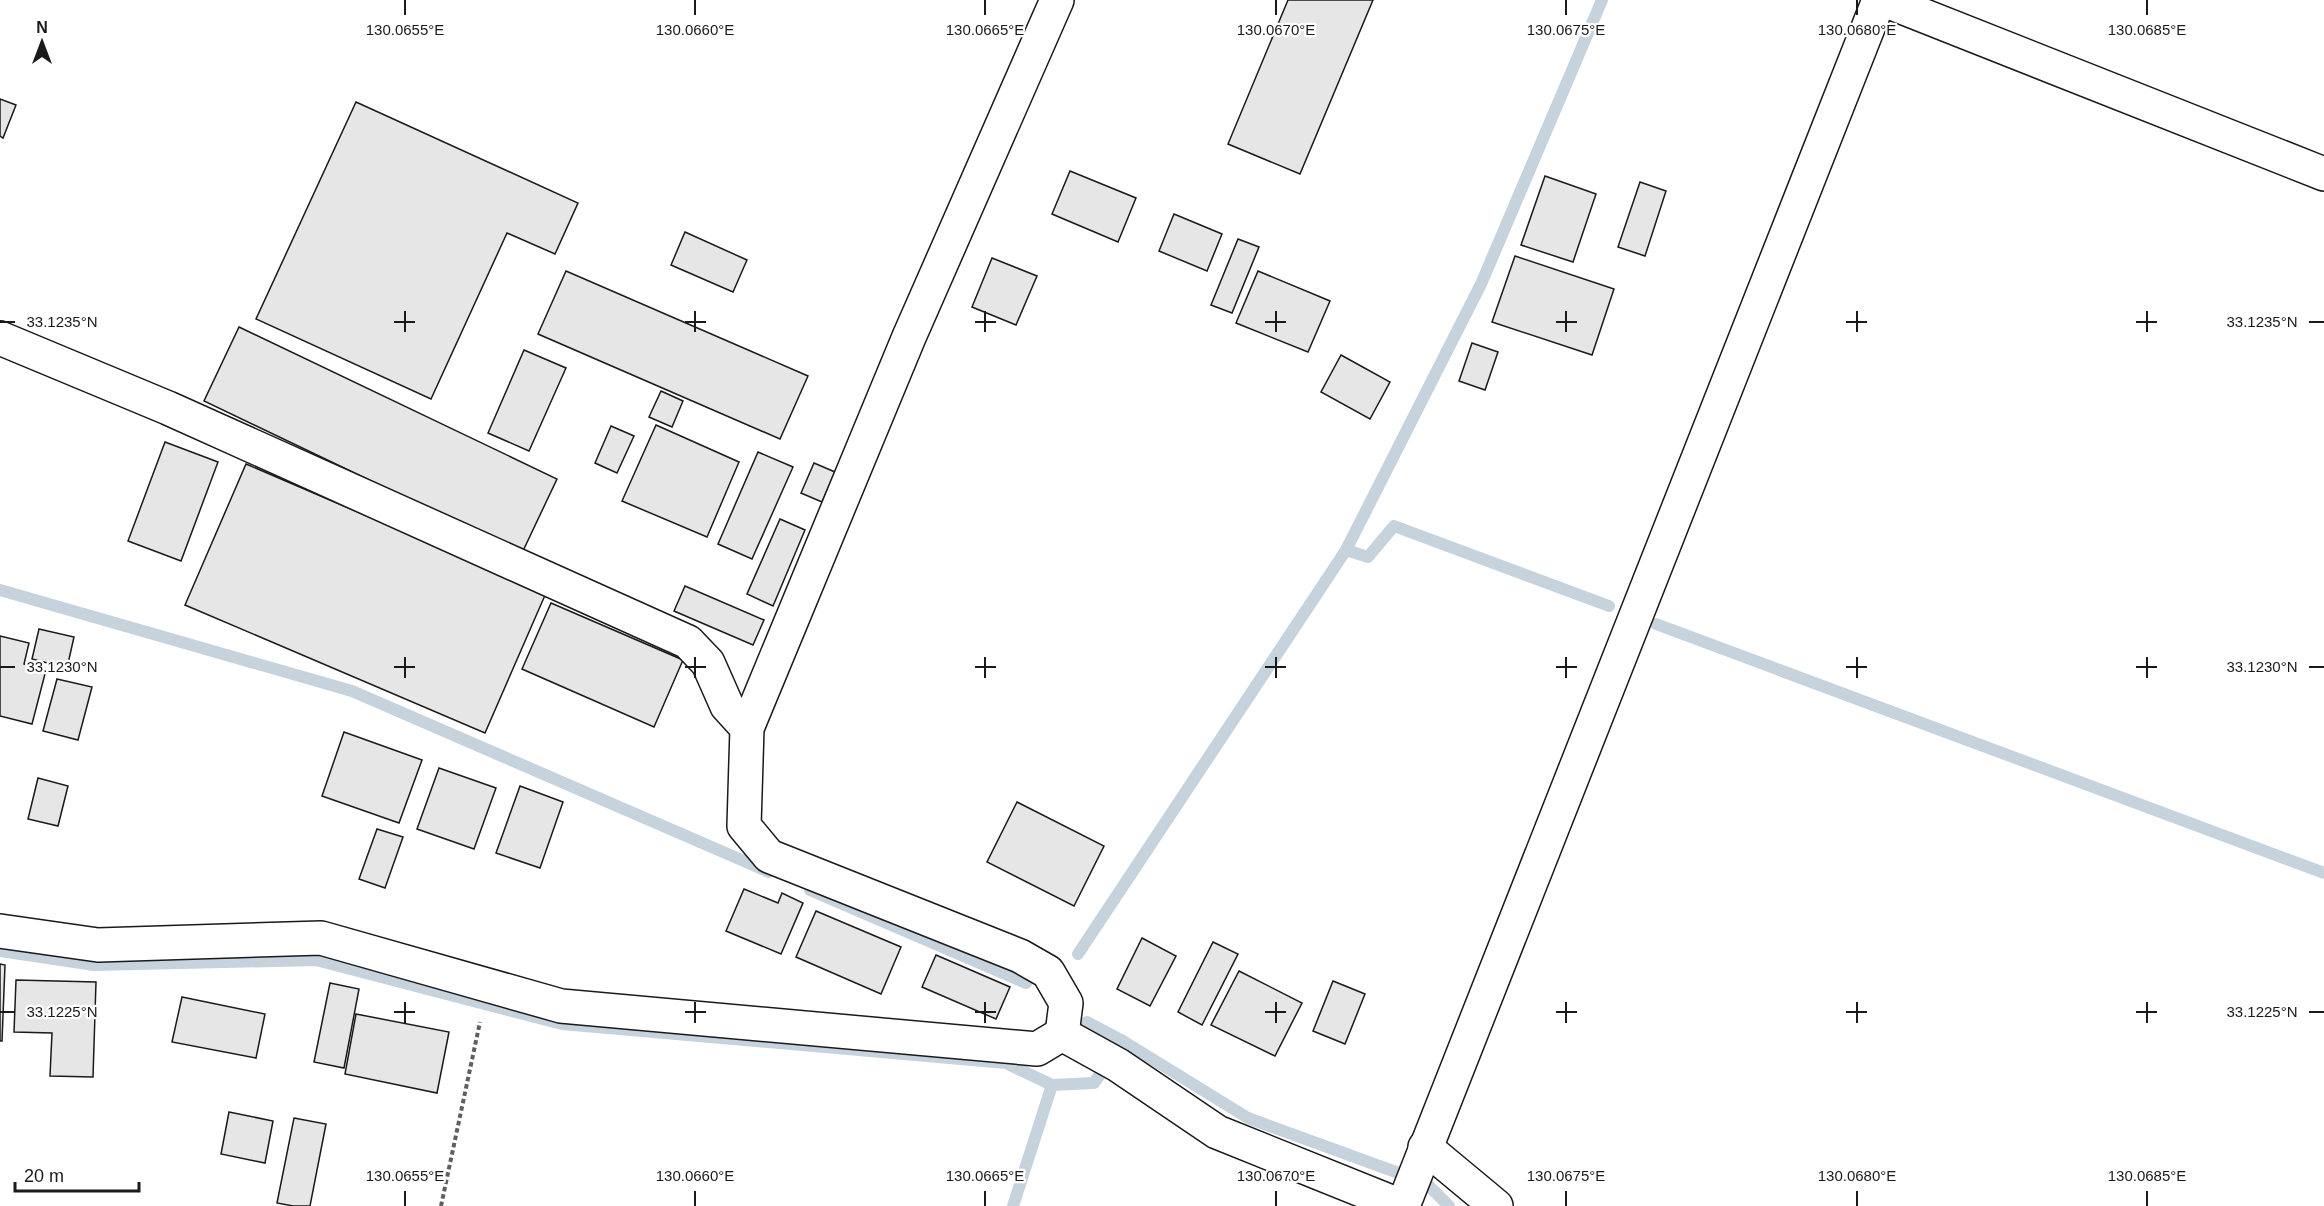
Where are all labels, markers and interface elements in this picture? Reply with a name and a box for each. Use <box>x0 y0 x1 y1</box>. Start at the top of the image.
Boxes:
north arrow <box>12 12 72 72</box>
text: N <box>36 19 48 36</box>
text: 130.0655°E <box>366 21 444 38</box>
text: 130.0660°E <box>656 21 734 38</box>
text: 130.0665°E <box>946 21 1024 38</box>
text: 130.0670°E <box>1237 21 1315 38</box>
text: 130.0675°E <box>1527 21 1605 38</box>
text: 130.0680°E <box>1818 21 1896 38</box>
text: 130.0685°E <box>2108 21 2186 38</box>
text: 33.1235°N <box>26 313 98 330</box>
text: 33.1235°N <box>2226 313 2298 330</box>
text: 33.1230°N <box>26 658 98 675</box>
text: 33.1230°N <box>2226 658 2298 675</box>
text: 33.1225°N <box>26 1003 98 1020</box>
text: 33.1225°N <box>2226 1003 2298 1020</box>
scale bar <box>15 1155 140 1193</box>
text: 20 m <box>24 1166 64 1186</box>
text: 130.0655°E <box>366 1167 444 1184</box>
text: 130.0660°E <box>656 1167 734 1184</box>
text: 130.0665°E <box>946 1167 1024 1184</box>
text: 130.0670°E <box>1237 1167 1315 1184</box>
text: 130.0675°E <box>1527 1167 1605 1184</box>
text: 130.0680°E <box>1818 1167 1896 1184</box>
text: 130.0685°E <box>2108 1167 2186 1184</box>

